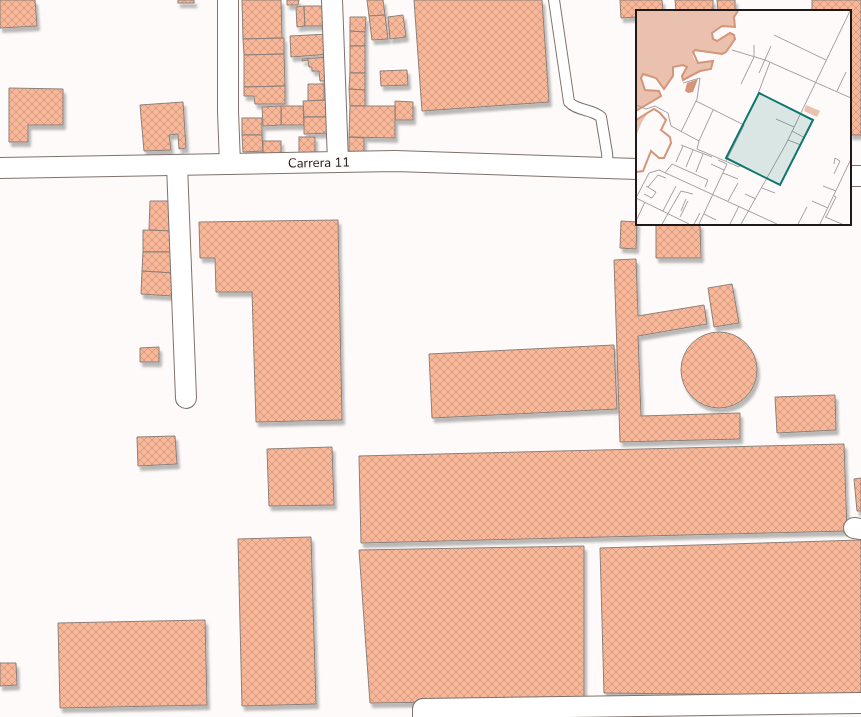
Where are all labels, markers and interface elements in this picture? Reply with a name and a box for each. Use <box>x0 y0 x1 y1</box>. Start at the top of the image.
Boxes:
inset map <box>636 10 851 225</box>
street label: Carrera 11 <box>288 153 350 173</box>

